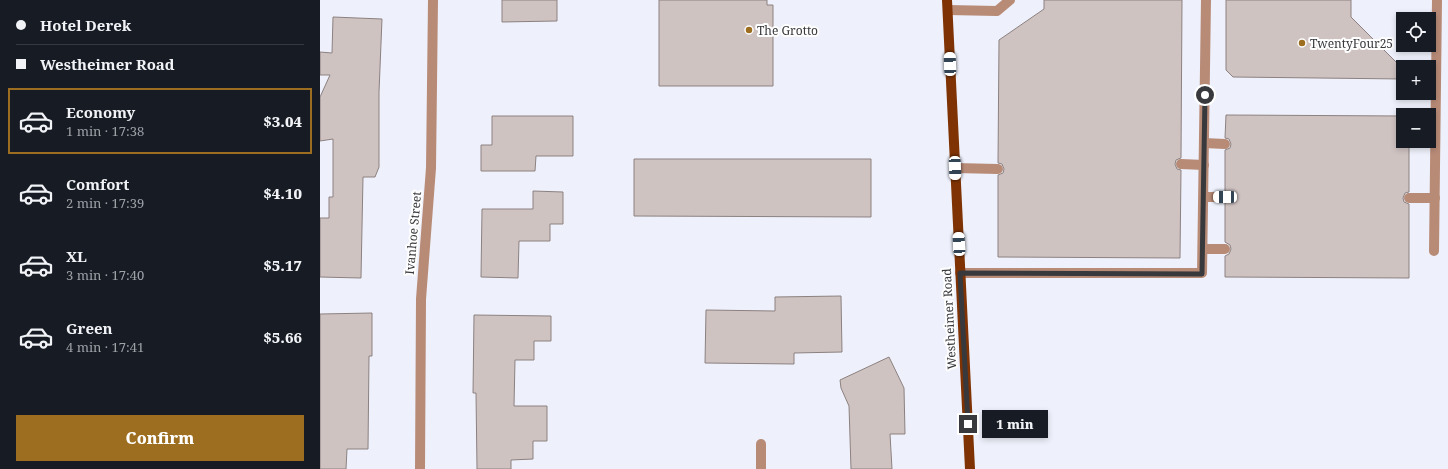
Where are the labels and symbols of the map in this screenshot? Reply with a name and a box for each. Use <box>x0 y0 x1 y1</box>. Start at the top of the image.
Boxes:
place label: The Grotto <box>757 22 818 39</box>
marker: The Grotto <box>744 25 754 35</box>
place label: TwentyFour25 <box>1310 35 1393 52</box>
marker: TwentyFour25 <box>1297 38 1307 48</box>
car <box>944 52 956 76</box>
route start <box>1196 86 1214 104</box>
car <box>949 156 961 180</box>
street label: Ivanhoe Street <box>401 191 425 275</box>
car <box>1213 191 1237 203</box>
car <box>952 232 966 256</box>
street label: Westheimer Road <box>938 267 960 370</box>
callout: 1 min <box>982 410 1048 438</box>
route end <box>959 415 977 433</box>

